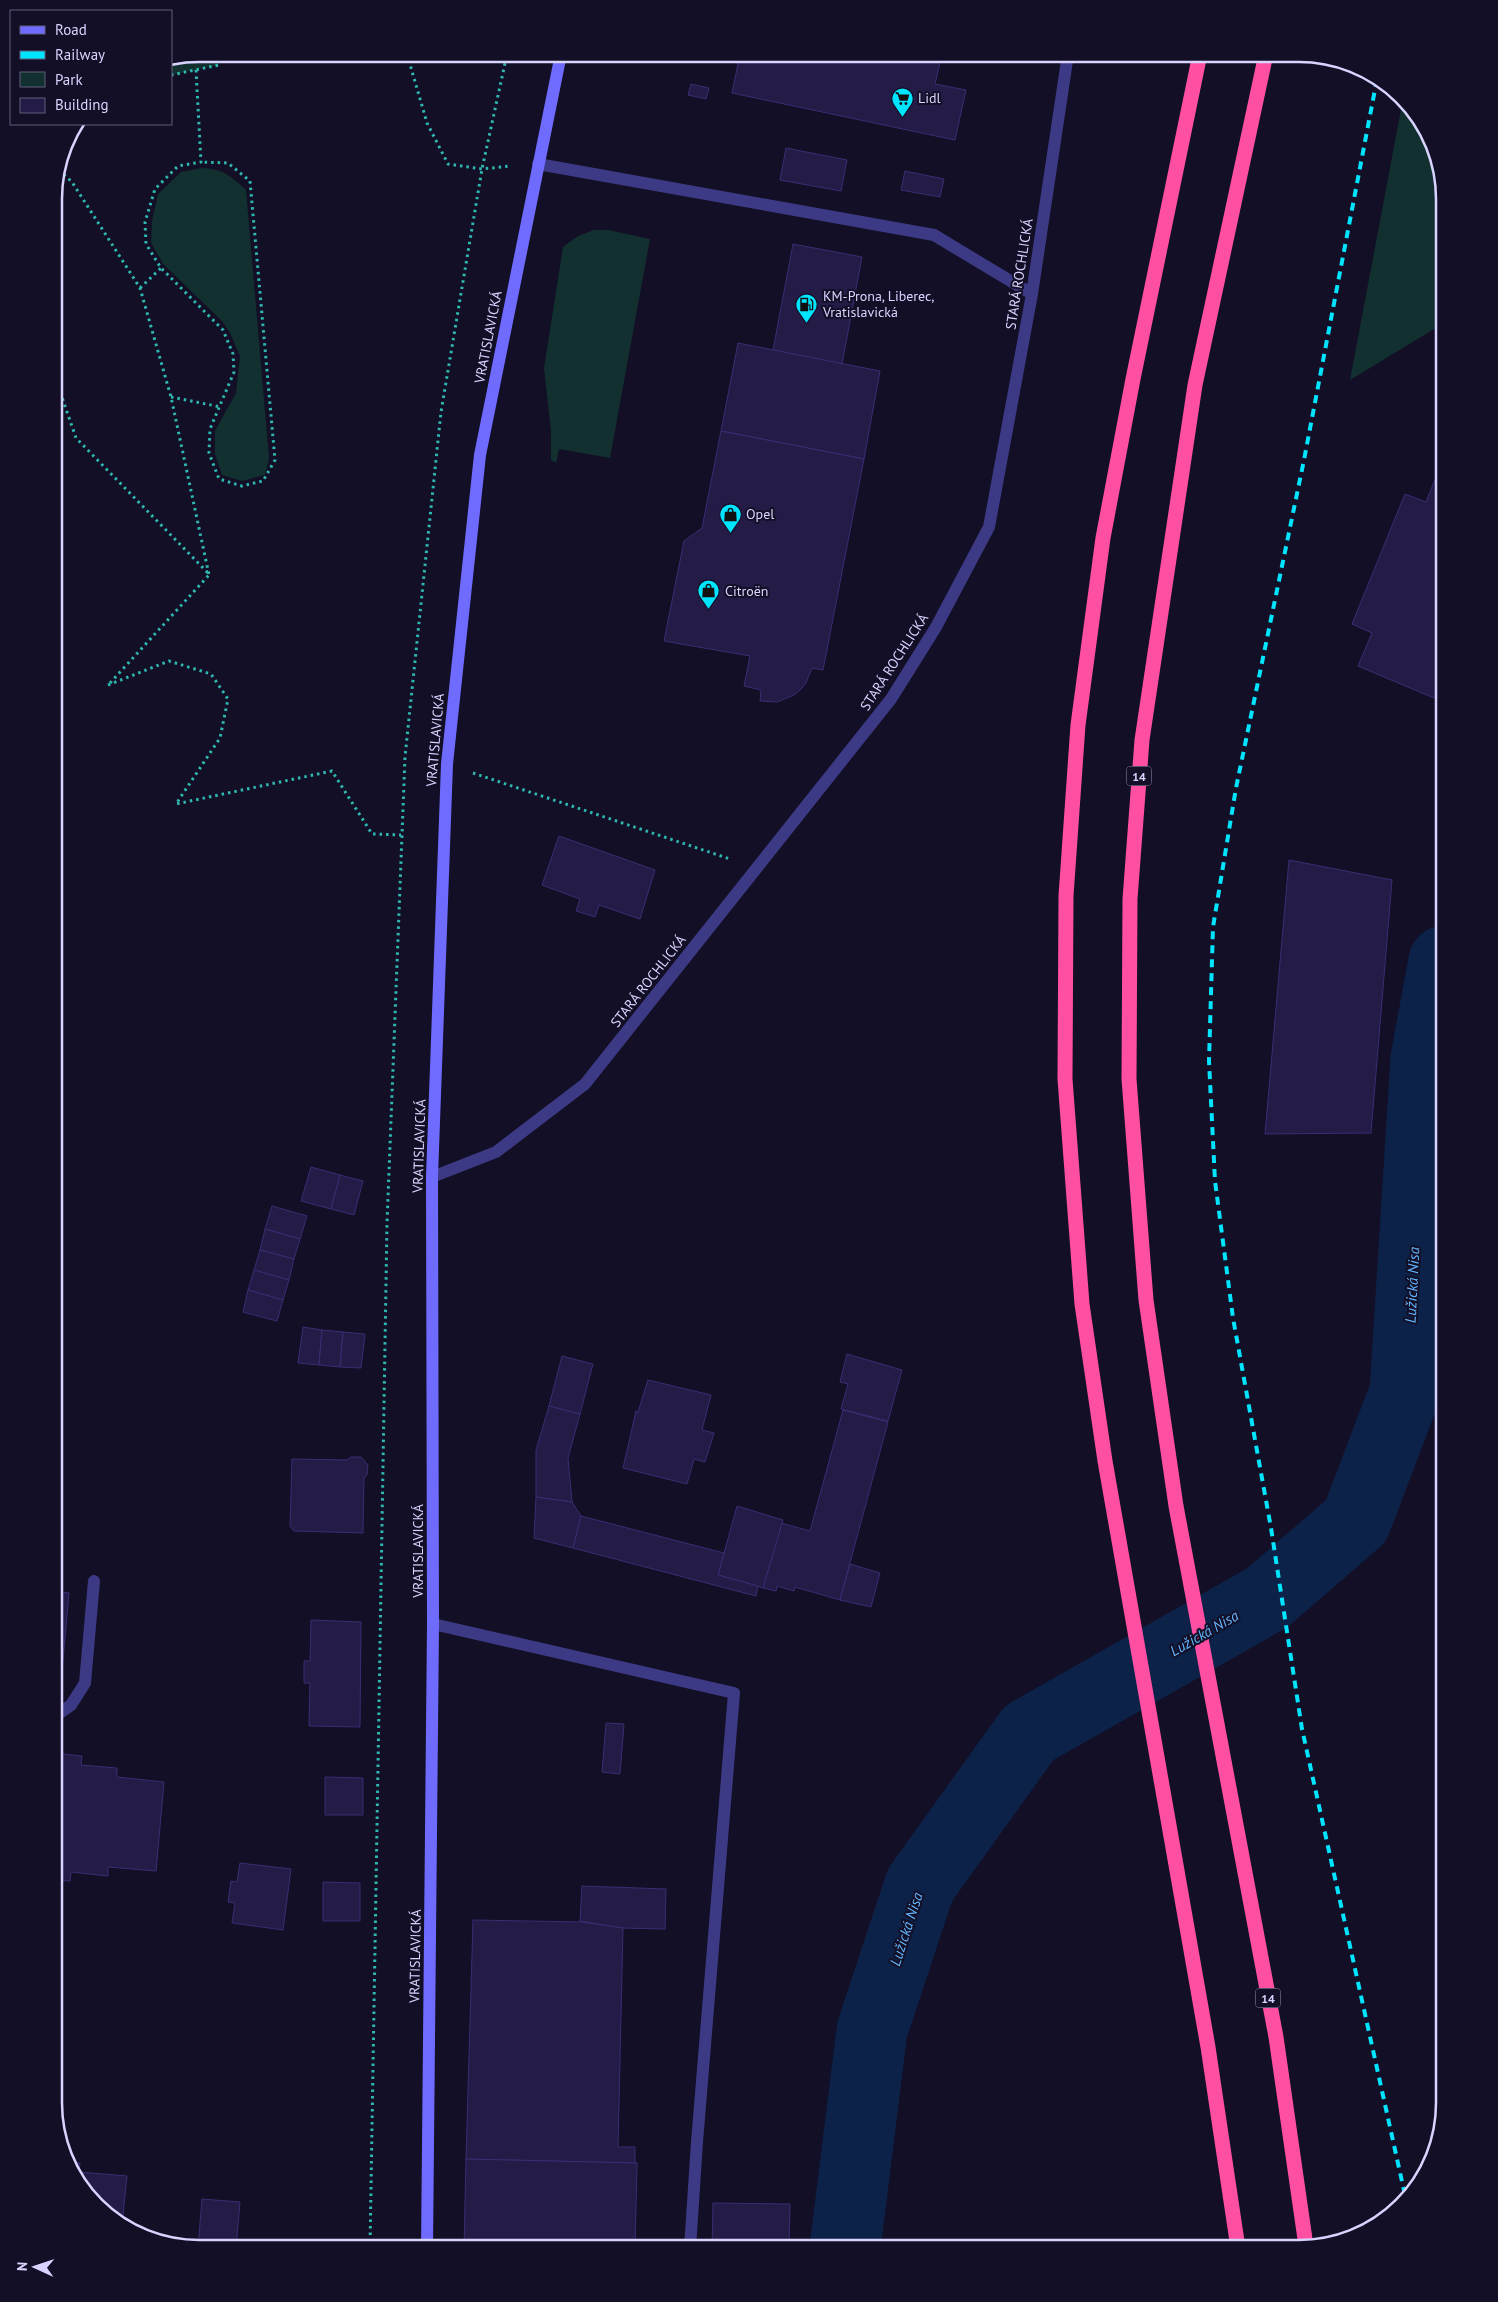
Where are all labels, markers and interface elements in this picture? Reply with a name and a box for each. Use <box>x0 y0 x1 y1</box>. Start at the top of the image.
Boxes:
legend <box>10 10 172 125</box>
text: Road <box>55 20 87 39</box>
text: Railway <box>55 45 105 64</box>
text: Park <box>55 70 83 89</box>
supermarket icon: Lidl <box>890 86 914 117</box>
place label: Lidl <box>918 89 941 107</box>
text: Building <box>55 95 109 114</box>
street label: STARÁ ROCHLICKÁ <box>1001 216 1037 331</box>
place label: KM-Prona, Liberec, Vratislavická <box>822 287 935 321</box>
street label: VRATISLAVICKÁ <box>470 289 506 386</box>
fuel station icon: KM-Prona, Liberec, Vratislavická <box>795 292 819 323</box>
shop icon: Opel <box>718 502 742 533</box>
place label: Opel <box>746 505 774 523</box>
shop icon: Citroën <box>697 579 721 610</box>
place label: Citroën <box>725 582 769 600</box>
street label: STARÁ ROCHLICKÁ <box>856 609 933 714</box>
street label: VRATISLAVICKÁ <box>422 692 448 788</box>
road number: 14 <box>1126 766 1152 786</box>
street label: STARÁ ROCHLICKÁ <box>606 931 690 1031</box>
street label: VRATISLAVICKÁ <box>408 1098 430 1194</box>
water label: Lužická Nisa <box>1401 1246 1424 1324</box>
street label: VRATISLAVICKÁ <box>409 1503 427 1599</box>
water label: Lužická Nisa <box>1166 1605 1242 1660</box>
water label: Lužická Nisa <box>885 1889 927 1968</box>
street label: VRATISLAVICKÁ <box>405 1908 425 2004</box>
road number: 14 <box>1256 1989 1280 2008</box>
north arrow <box>10 2242 60 2292</box>
text: N <box>13 2261 31 2271</box>

